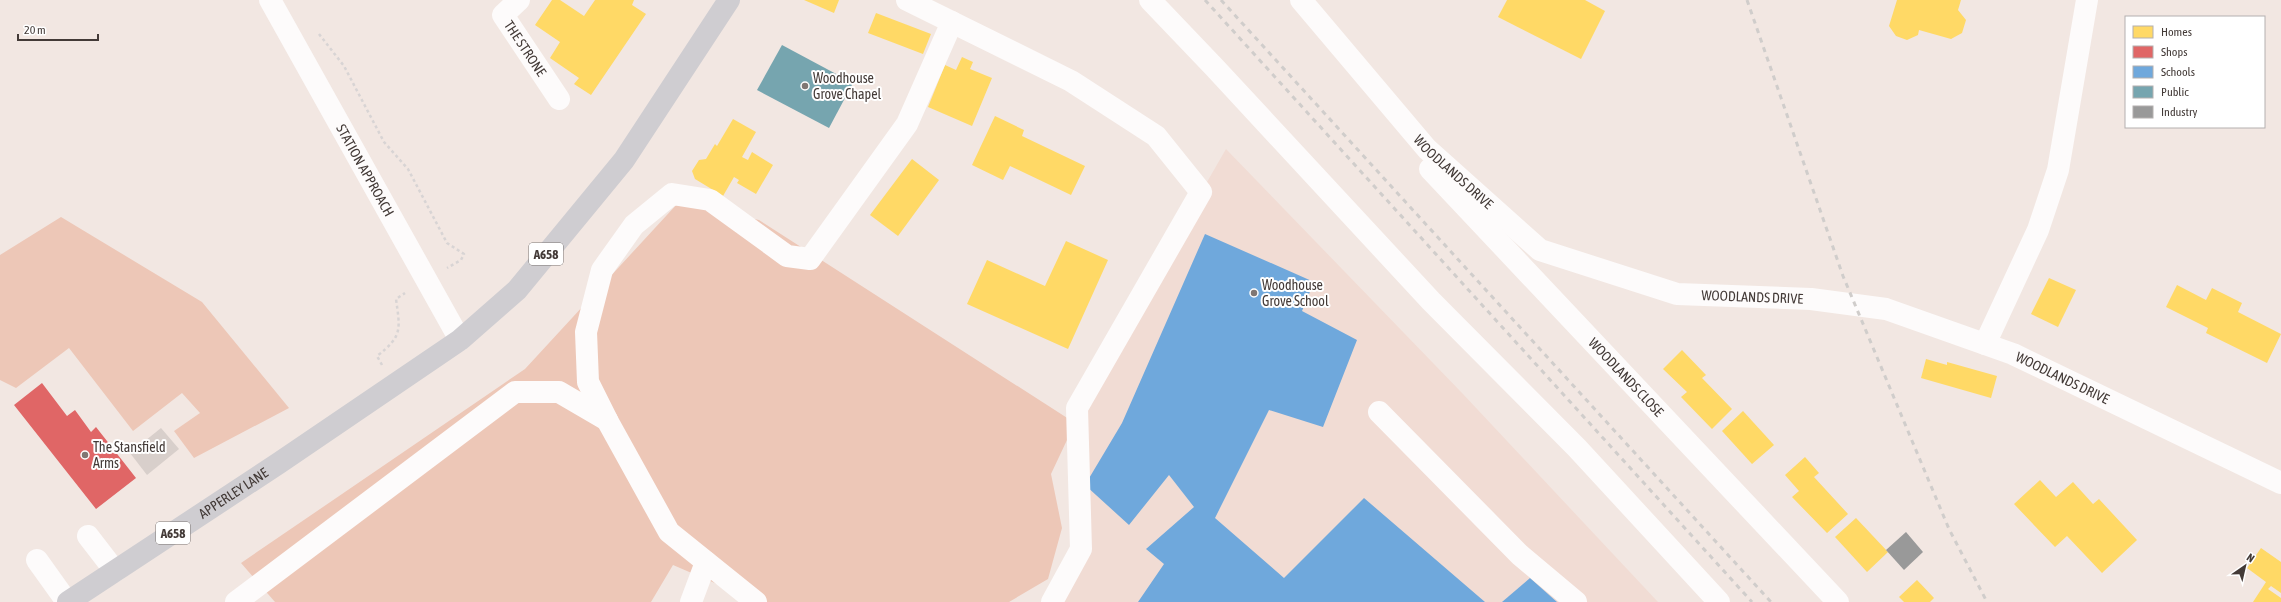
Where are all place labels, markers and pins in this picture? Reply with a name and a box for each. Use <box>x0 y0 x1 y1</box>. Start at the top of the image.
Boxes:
place label: Woodhouse Grove Chapel <box>813 70 881 102</box>
marker: Woodhouse Grove Chapel <box>800 81 810 91</box>
place label: Woodhouse Grove School <box>1262 277 1329 309</box>
marker: Woodhouse Grove School <box>1249 288 1259 298</box>
place label: The Stansfield Arms <box>93 439 166 471</box>
marker: The Stansfield Arms <box>80 450 90 460</box>

